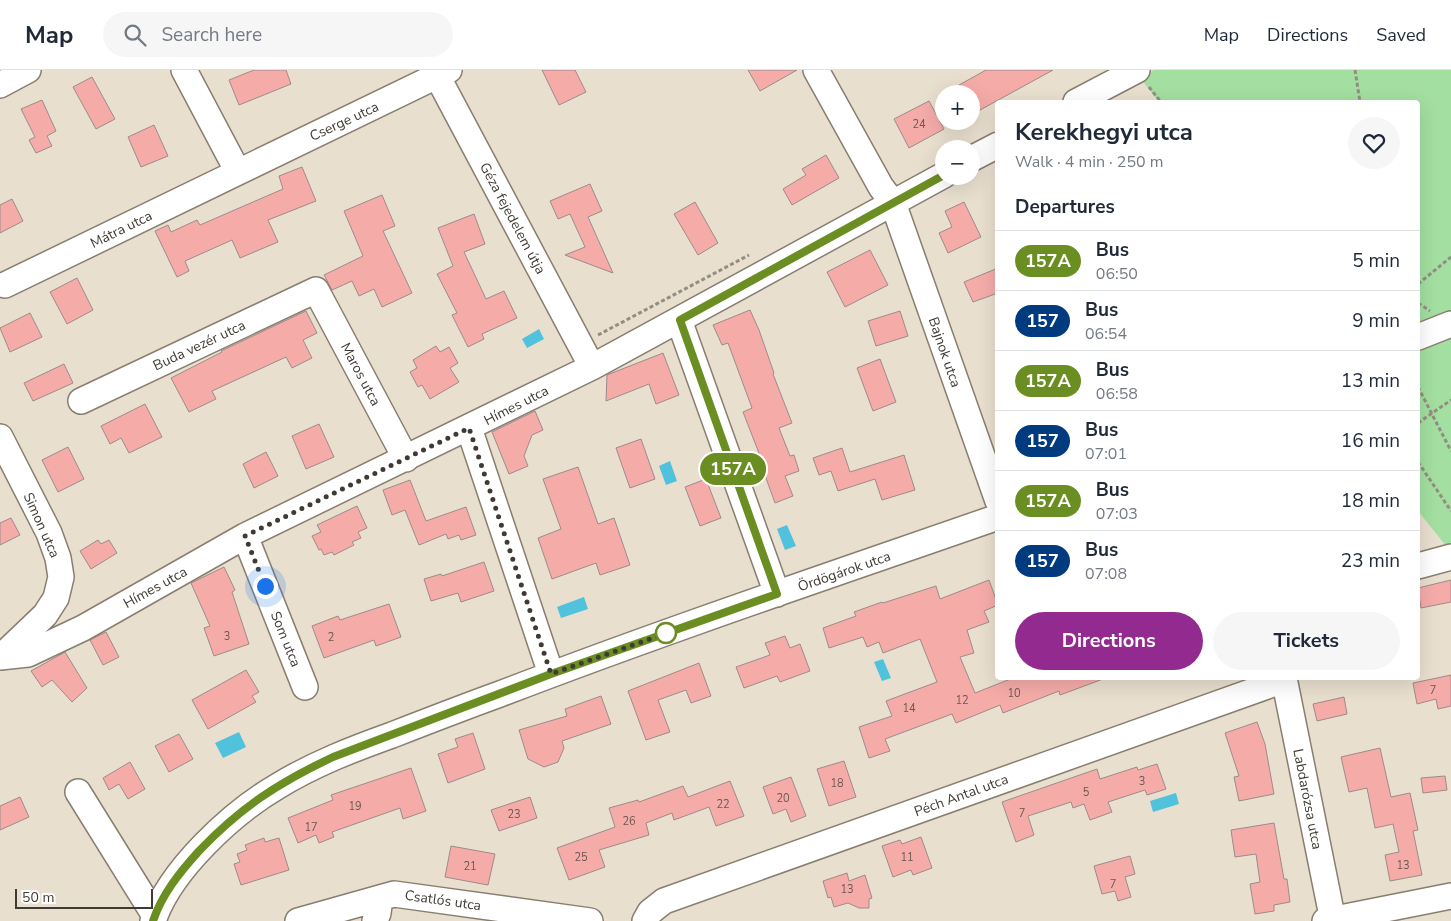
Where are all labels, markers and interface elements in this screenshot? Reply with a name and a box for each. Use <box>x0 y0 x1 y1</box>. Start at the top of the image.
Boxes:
search box <box>103 12 453 57</box>
text: Map <box>25 19 73 51</box>
icon: search <box>121 21 149 49</box>
text: Search here <box>161 22 262 48</box>
text: Map <box>1204 23 1239 47</box>
text: Directions <box>1267 23 1348 47</box>
text: Saved <box>1376 23 1426 47</box>
map controls <box>935 85 980 185</box>
button: + <box>935 85 980 130</box>
street label: Cserge utca <box>307 97 382 146</box>
text: Kerekhegyi utca <box>1015 116 1193 148</box>
house number: 24 <box>912 117 926 132</box>
button: heart <box>1348 117 1400 169</box>
button: − <box>935 140 980 185</box>
text: Walk · 4 min · 250 m <box>1015 151 1163 173</box>
street label: Géza fejedelem útja <box>475 159 550 277</box>
text: Departures <box>1015 194 1115 220</box>
street label: Mátra utca <box>87 206 155 253</box>
text: Bus <box>1096 237 1129 263</box>
text: 5 min <box>1352 248 1400 274</box>
text: 157A <box>1025 249 1071 273</box>
text: 06:50 <box>1096 263 1138 285</box>
text: Bus <box>1085 297 1118 323</box>
text: 9 min <box>1352 308 1400 334</box>
text: 157 <box>1026 309 1059 333</box>
street label: Bajnok utca <box>924 315 965 390</box>
street label: Buda vezér utca <box>150 316 249 375</box>
text: 06:54 <box>1085 323 1127 345</box>
street label: Maros utca <box>336 339 385 409</box>
text: Bus <box>1096 357 1129 383</box>
text: 13 min <box>1341 368 1400 394</box>
text: 157A <box>1025 369 1071 393</box>
street label: Hímes utca <box>481 381 552 430</box>
text: 06:58 <box>1096 383 1138 405</box>
text: Bus <box>1085 417 1118 443</box>
text: 16 min <box>1341 428 1400 454</box>
text: 157 <box>1026 429 1059 453</box>
text: 07:01 <box>1085 443 1127 465</box>
line badge: 157A <box>698 453 768 485</box>
text: 157A <box>710 457 756 481</box>
text: Bus <box>1096 477 1129 503</box>
text: 18 min <box>1341 488 1400 514</box>
street label: Simon utca <box>19 489 64 561</box>
text: 157A <box>1025 489 1071 513</box>
text: 07:03 <box>1096 503 1138 525</box>
text: Bus <box>1085 537 1118 563</box>
street label: Ördögárok utca <box>795 547 893 596</box>
text: 23 min <box>1341 548 1400 574</box>
text: 157 <box>1026 549 1059 573</box>
street label: Hímes utca <box>120 562 191 613</box>
text: 07:08 <box>1085 563 1127 585</box>
your location <box>253 574 278 599</box>
street label: Som utca <box>266 609 305 670</box>
button: Directions <box>1015 612 1203 670</box>
button: Tickets <box>1213 612 1400 670</box>
unlabelled marker <box>655 622 677 644</box>
house number: 3 <box>224 629 230 644</box>
house number: 2 <box>328 630 334 645</box>
house number: 7 <box>1430 683 1436 698</box>
house number: 10 <box>1007 686 1021 701</box>
house number: 12 <box>955 693 969 708</box>
house number: 14 <box>902 701 916 716</box>
street label: Labdarózsa utca <box>1288 747 1327 851</box>
street label: Péch Antal utca <box>912 770 1011 821</box>
house number: 3 <box>1139 774 1145 789</box>
house number: 18 <box>830 776 844 791</box>
house number: 5 <box>1083 785 1090 800</box>
house number: 20 <box>776 791 790 806</box>
house number: 22 <box>716 797 730 812</box>
house number: 19 <box>348 799 362 814</box>
house number: 7 <box>1019 806 1025 821</box>
house number: 23 <box>507 807 521 822</box>
house number: 26 <box>622 814 636 829</box>
house number: 17 <box>304 820 318 835</box>
house number: 25 <box>574 850 588 865</box>
house number: 11 <box>900 850 914 865</box>
house number: 13 <box>1396 858 1410 873</box>
house number: 21 <box>463 859 477 874</box>
house number: 7 <box>1110 877 1116 892</box>
house number: 13 <box>840 882 854 897</box>
scale bar <box>15 886 152 909</box>
street label: Csatlós utca <box>403 886 482 915</box>
text: 50 m <box>22 888 54 907</box>

